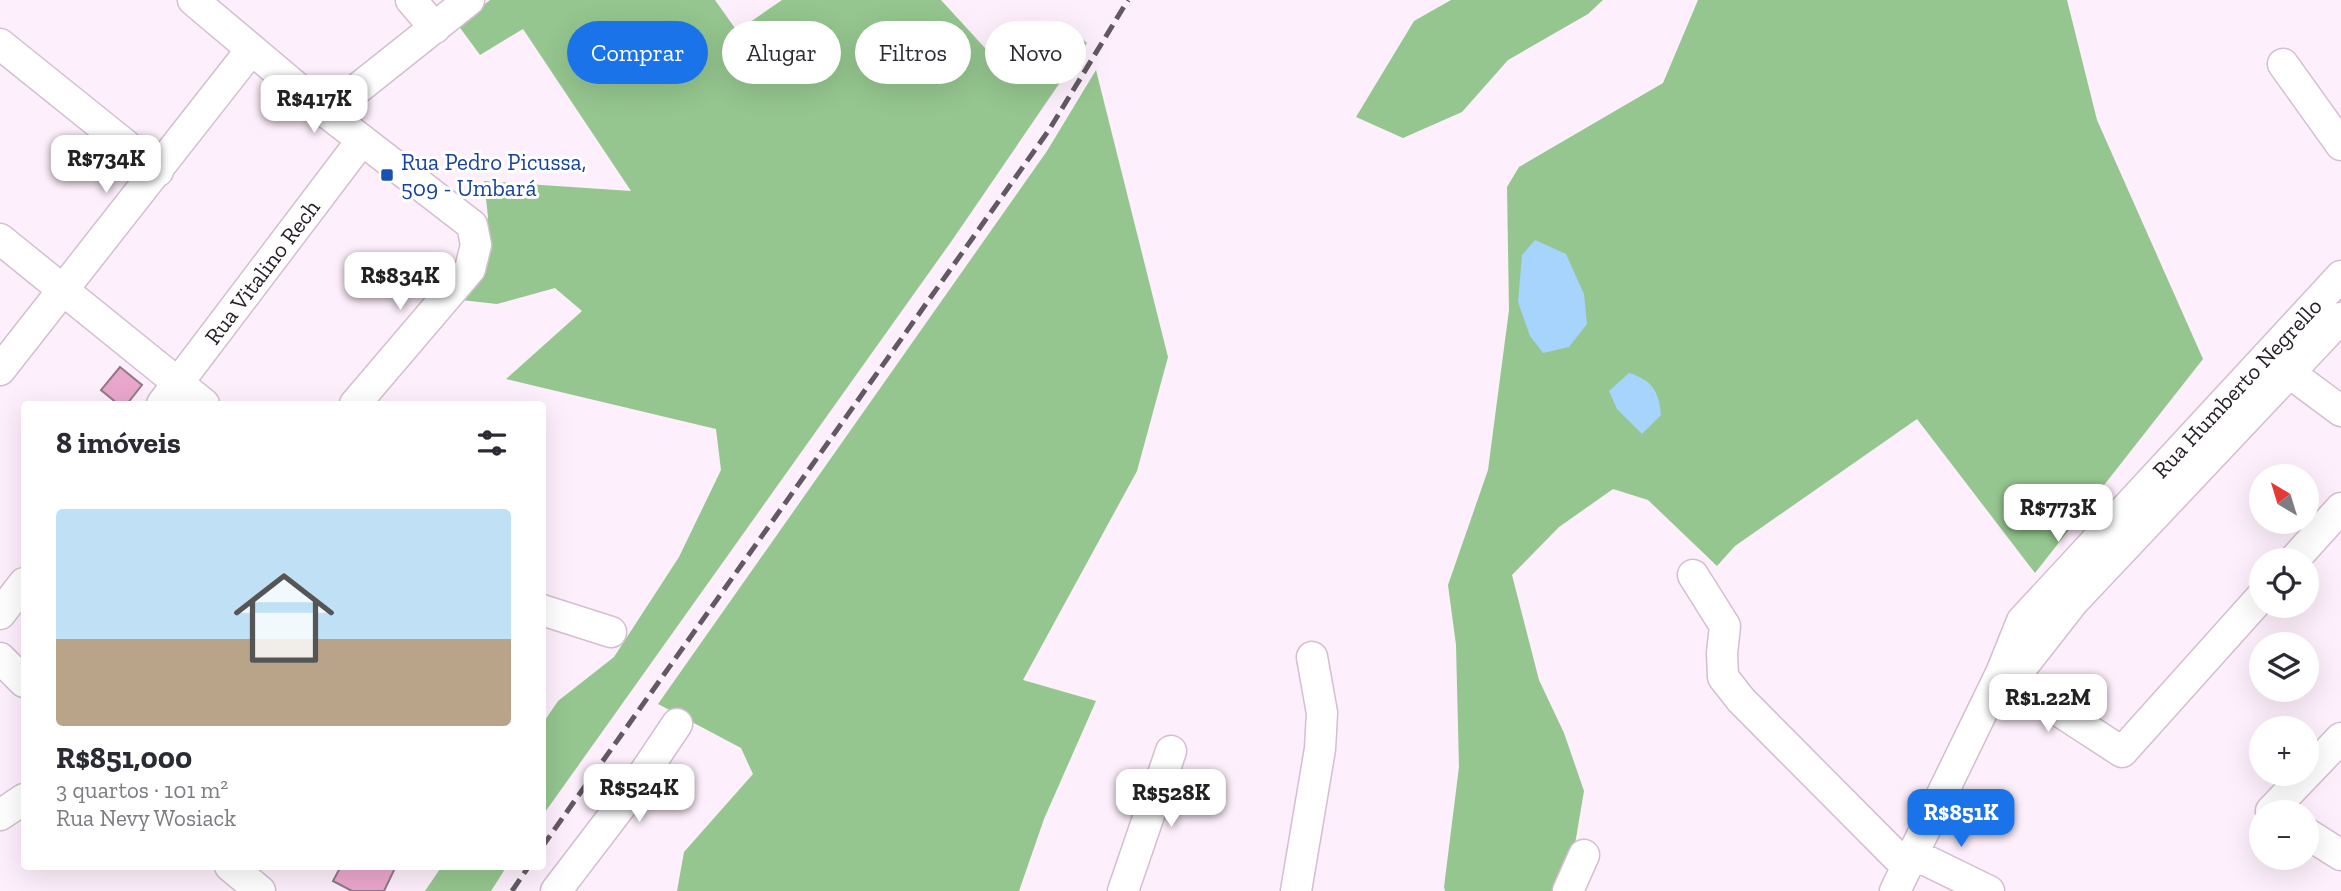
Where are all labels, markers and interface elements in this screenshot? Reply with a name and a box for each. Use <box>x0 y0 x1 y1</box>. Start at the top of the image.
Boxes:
chip: Comprar <box>567 21 708 84</box>
chip: Alugar <box>722 21 841 84</box>
chip: Filtros <box>855 21 971 84</box>
chip: Novo <box>985 21 1086 84</box>
pin: R$417K <box>257 76 371 135</box>
text: R$417K <box>277 84 351 112</box>
pin: R$734K <box>49 136 163 195</box>
text: R$734K <box>67 144 145 172</box>
place label: Rua Pedro Picussa, 509 - Umbará <box>401 148 586 202</box>
marker: Rua Pedro Picussa, 509 - Umbará <box>379 167 395 183</box>
street label: Rua Vitalino Rech <box>198 194 326 350</box>
pin: R$834K <box>343 252 457 312</box>
text: R$834K <box>360 261 440 289</box>
street label: Rua Humberto Negrello <box>2146 292 2328 484</box>
icon: filters <box>473 424 511 462</box>
text: 8 imóveis <box>56 425 181 461</box>
north arrow <box>2249 464 2319 534</box>
map controls <box>2249 464 2319 870</box>
pin: R$773K <box>2001 484 2115 544</box>
text: R$773K <box>2020 493 2096 521</box>
button: locate <box>2249 548 2319 618</box>
icon: home <box>221 555 347 681</box>
button: layers <box>2249 632 2319 702</box>
pin: R$1.22M <box>1983 674 2113 734</box>
text: R$1.22M <box>2005 683 2091 711</box>
button: + <box>2249 716 2319 786</box>
text: R$851,000 <box>56 740 192 776</box>
pin: R$524K <box>582 764 696 824</box>
pin: R$528K <box>1114 770 1228 829</box>
text: R$524K <box>600 773 678 801</box>
text: 3 quartos · 101 m² <box>56 776 228 804</box>
text: R$528K <box>1132 778 1210 806</box>
pin: R$851K <box>1904 790 2018 849</box>
text: R$851K <box>1923 798 1999 826</box>
button: − <box>2249 800 2319 870</box>
text: Rua Nevy Wosiack <box>56 804 236 832</box>

